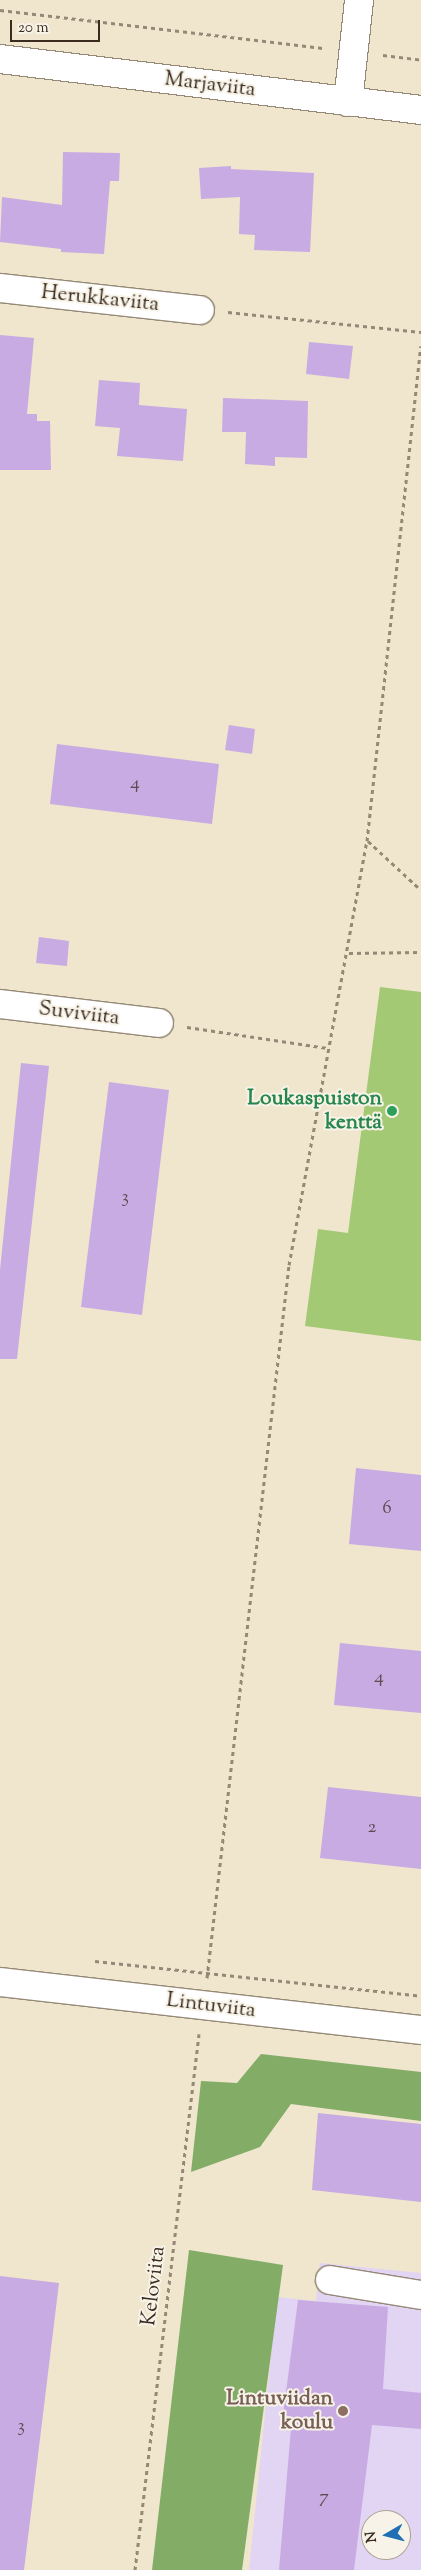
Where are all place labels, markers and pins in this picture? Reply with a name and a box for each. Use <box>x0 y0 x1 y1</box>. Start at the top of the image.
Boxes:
place label: Loukaspuiston kenttä <box>247 1086 382 1136</box>
marker: Loukaspuiston kenttä <box>386 1105 398 1117</box>
place label: Lintuviidan koulu <box>226 2386 333 2436</box>
marker: Lintuviidan koulu <box>337 2405 349 2417</box>

